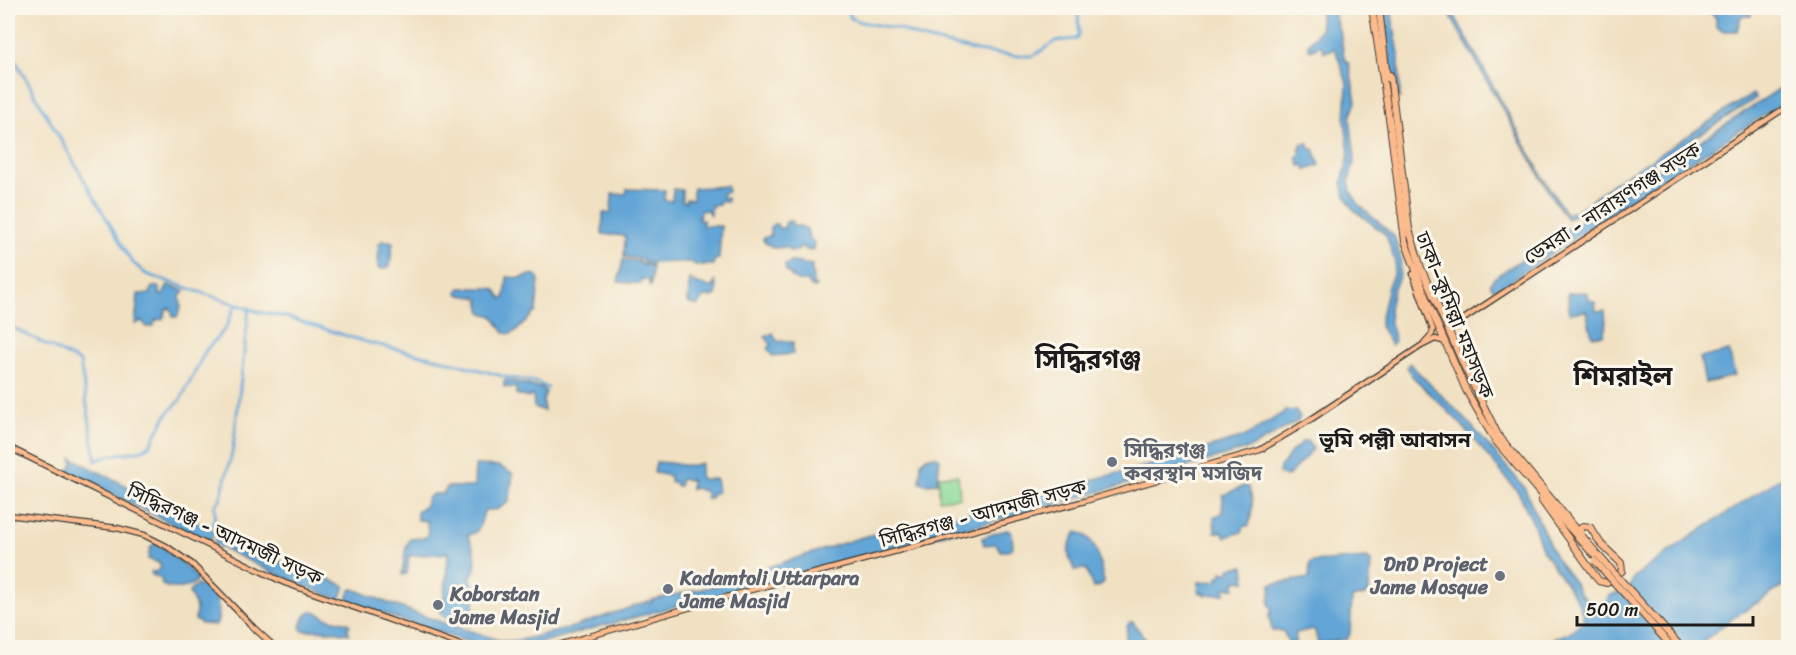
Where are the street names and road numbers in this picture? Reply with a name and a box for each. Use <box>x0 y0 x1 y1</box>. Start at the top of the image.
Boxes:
street label: ডেমরা - নারায়ণগঞ্জ সড়ক <box>1516 132 1709 274</box>
street label: ঢাকা–কুমিল্লা মহাসড়ক <box>1405 225 1504 405</box>
street label: সিদ্ধিরগঞ্জ - আদমজী সড়ক <box>875 469 1091 558</box>
street label: সিদ্ধিরগঞ্জ - আদমজী সড়ক <box>120 473 329 596</box>

